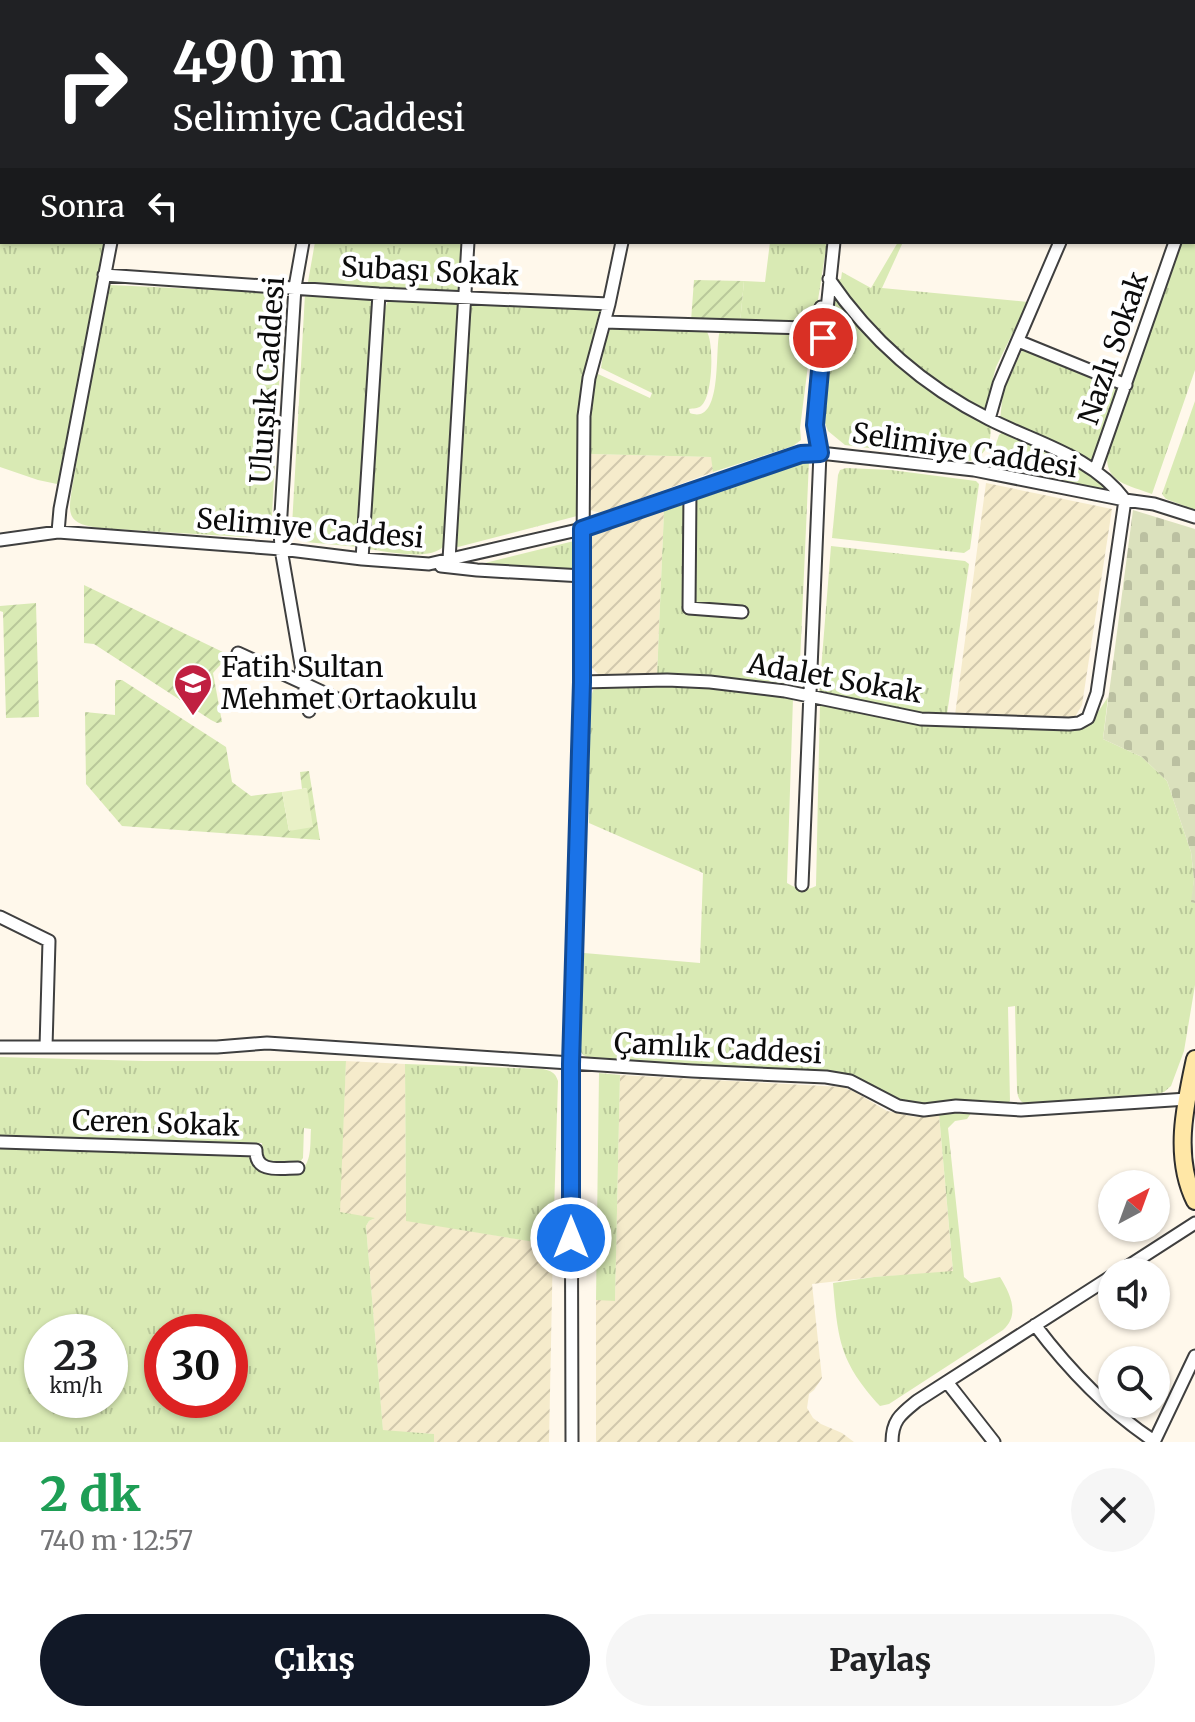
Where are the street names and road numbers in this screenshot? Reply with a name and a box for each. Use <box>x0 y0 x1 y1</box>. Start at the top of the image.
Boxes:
street label: Subaşı Sokak <box>340 248 520 294</box>
street label: Nazlı Sokak <box>1070 267 1156 429</box>
street label: Uluışık Caddesi <box>242 275 292 485</box>
street label: Selimiye Caddesi <box>850 414 1080 486</box>
street label: Selimiye Caddesi <box>195 500 425 556</box>
street label: Adalet Sokak <box>744 645 925 711</box>
street label: Çamlık Caddesi <box>613 1025 823 1071</box>
street label: Ceren Sokak <box>72 1102 241 1144</box>

